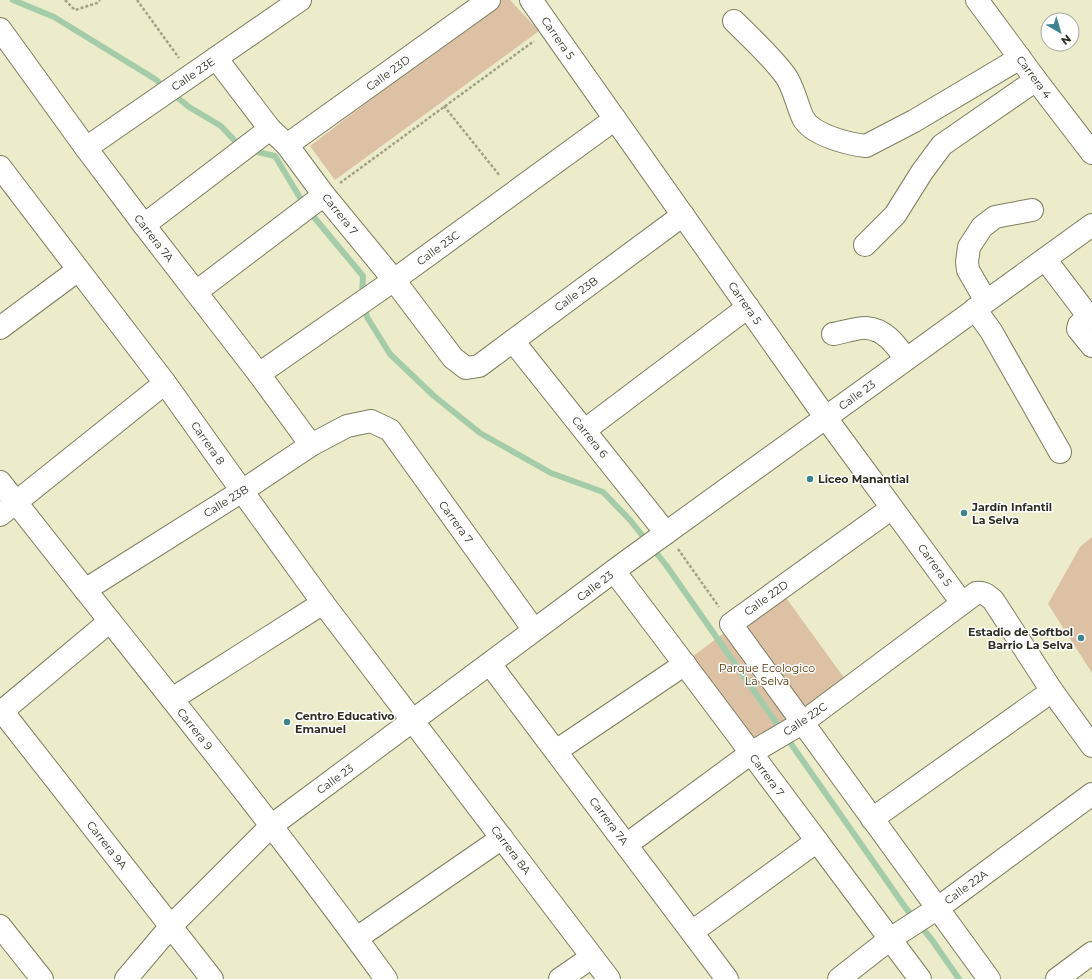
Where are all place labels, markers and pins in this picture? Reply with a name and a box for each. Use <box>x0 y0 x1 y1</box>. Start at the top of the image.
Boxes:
place label: Liceo Manantial <box>818 472 909 486</box>
marker: Liceo Manantial <box>805 474 815 484</box>
place label: Jardín Infantil La Selva <box>971 500 1052 527</box>
marker: Jardín Infantil La Selva <box>959 508 969 518</box>
place label: Estadio de Softbol Barrio La Selva <box>968 625 1073 652</box>
marker: Estadio de Softbol Barrio La Selva <box>1076 633 1086 643</box>
place label: Centro Educativo Emanuel <box>295 709 395 736</box>
marker: Centro Educativo Emanuel <box>282 717 292 727</box>

